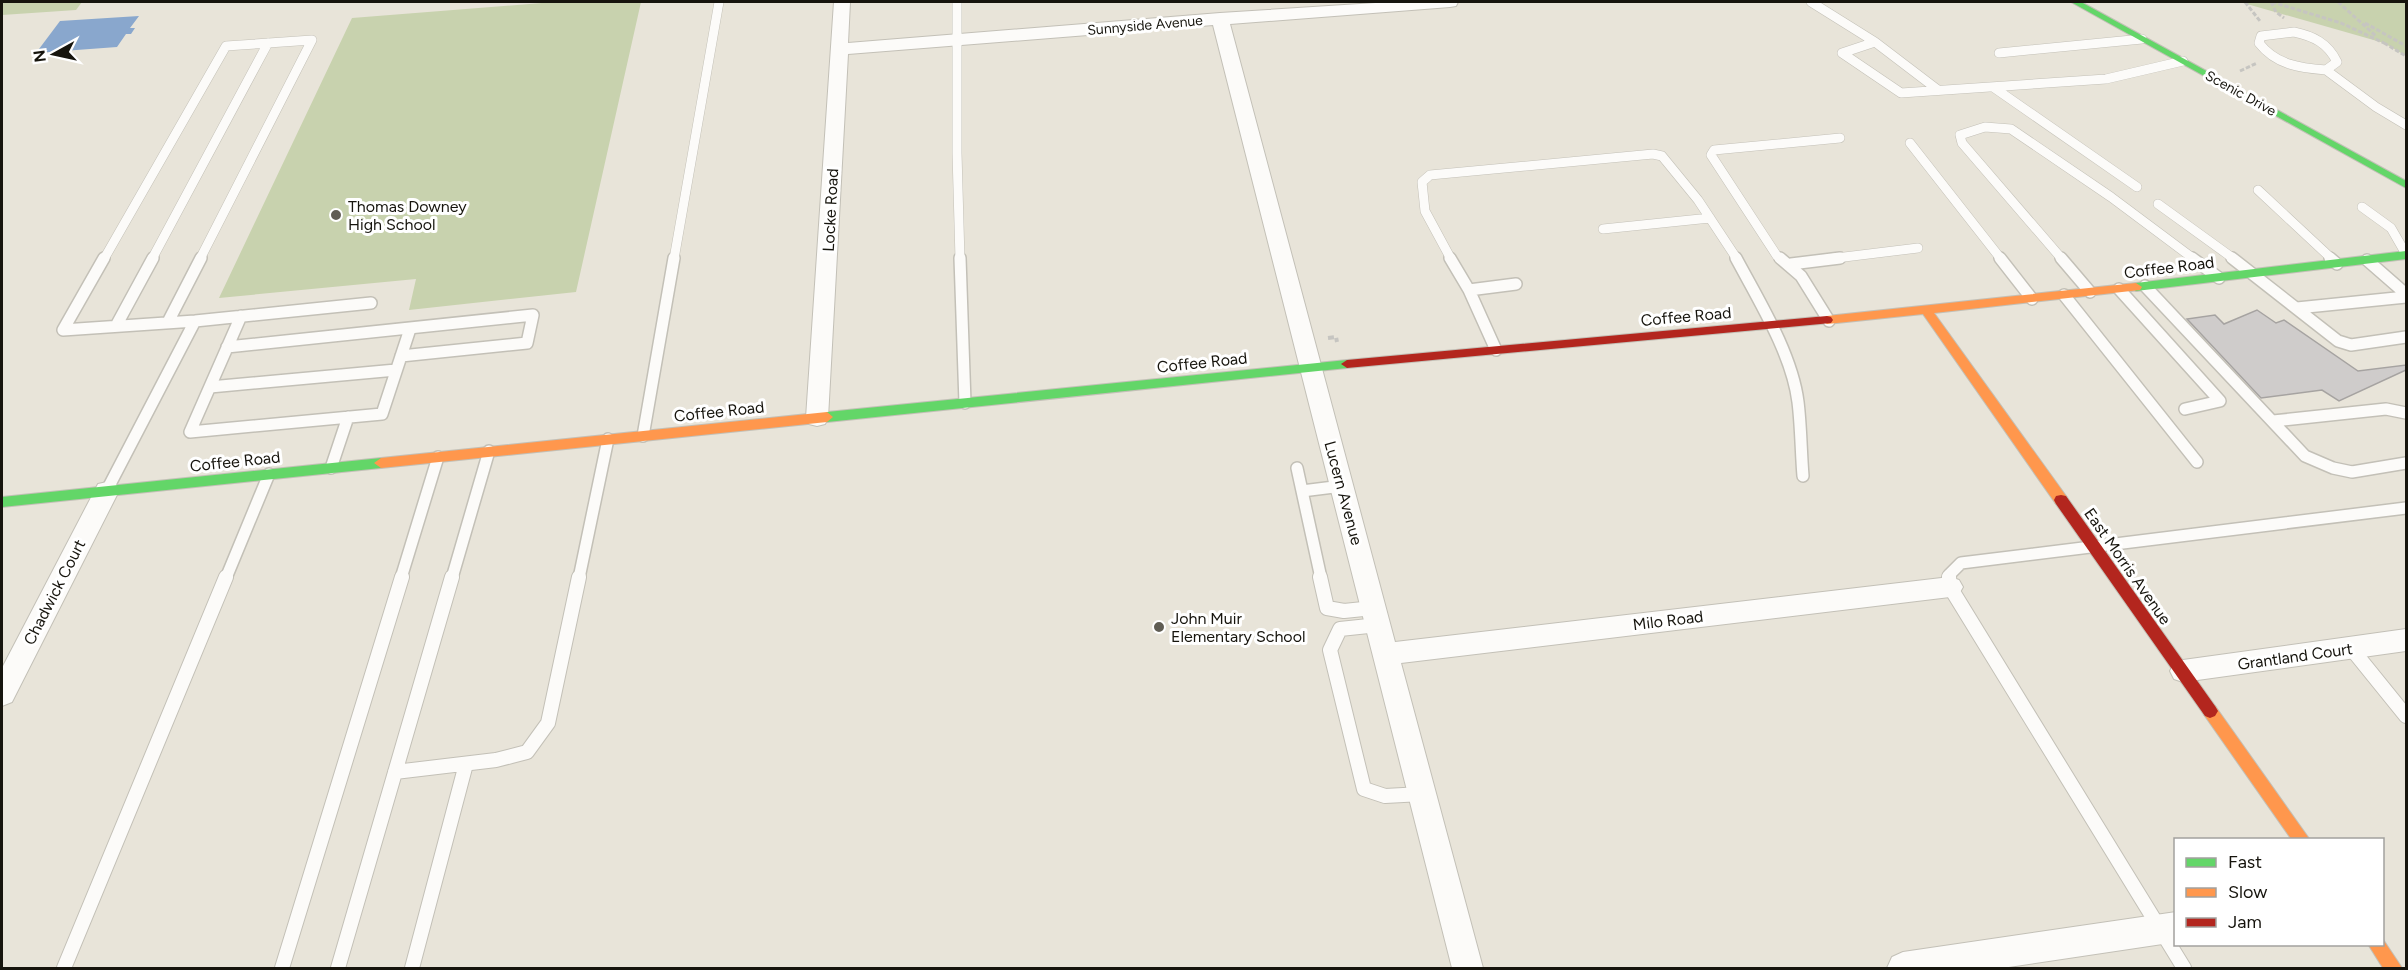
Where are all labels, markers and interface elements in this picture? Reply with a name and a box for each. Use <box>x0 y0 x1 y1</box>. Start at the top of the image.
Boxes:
street label: Sunnyside Avenue <box>1087 12 1204 39</box>
north arrow <box>24 24 84 84</box>
text: N <box>29 49 50 63</box>
street label: Scenic Drive <box>2202 67 2279 120</box>
street label: Locke Road <box>819 168 842 252</box>
place label: Thomas Downey High School <box>348 197 467 234</box>
marker: Thomas Downey High School <box>329 208 343 222</box>
street label: Coffee Road <box>2123 253 2215 282</box>
street label: Coffee Road <box>1640 303 1732 330</box>
street label: Coffee Road <box>1156 348 1248 377</box>
street label: Coffee Road <box>673 397 765 426</box>
street label: Lucern Avenue <box>1320 439 1367 548</box>
street label: Coffee Road <box>189 447 281 476</box>
street label: East Morris Avenue <box>2080 504 2175 628</box>
street label: Chadwick Court <box>20 536 89 648</box>
street label: Milo Road <box>1632 607 1704 634</box>
place label: John Muir Elementary School <box>1171 609 1305 646</box>
marker: John Muir Elementary School <box>1152 620 1166 634</box>
street label: Grantland Court <box>2236 639 2354 674</box>
legend <box>2174 838 2384 946</box>
text: Fast <box>2228 851 2262 873</box>
text: Slow <box>2228 881 2267 903</box>
text: Jam <box>2228 911 2262 933</box>

